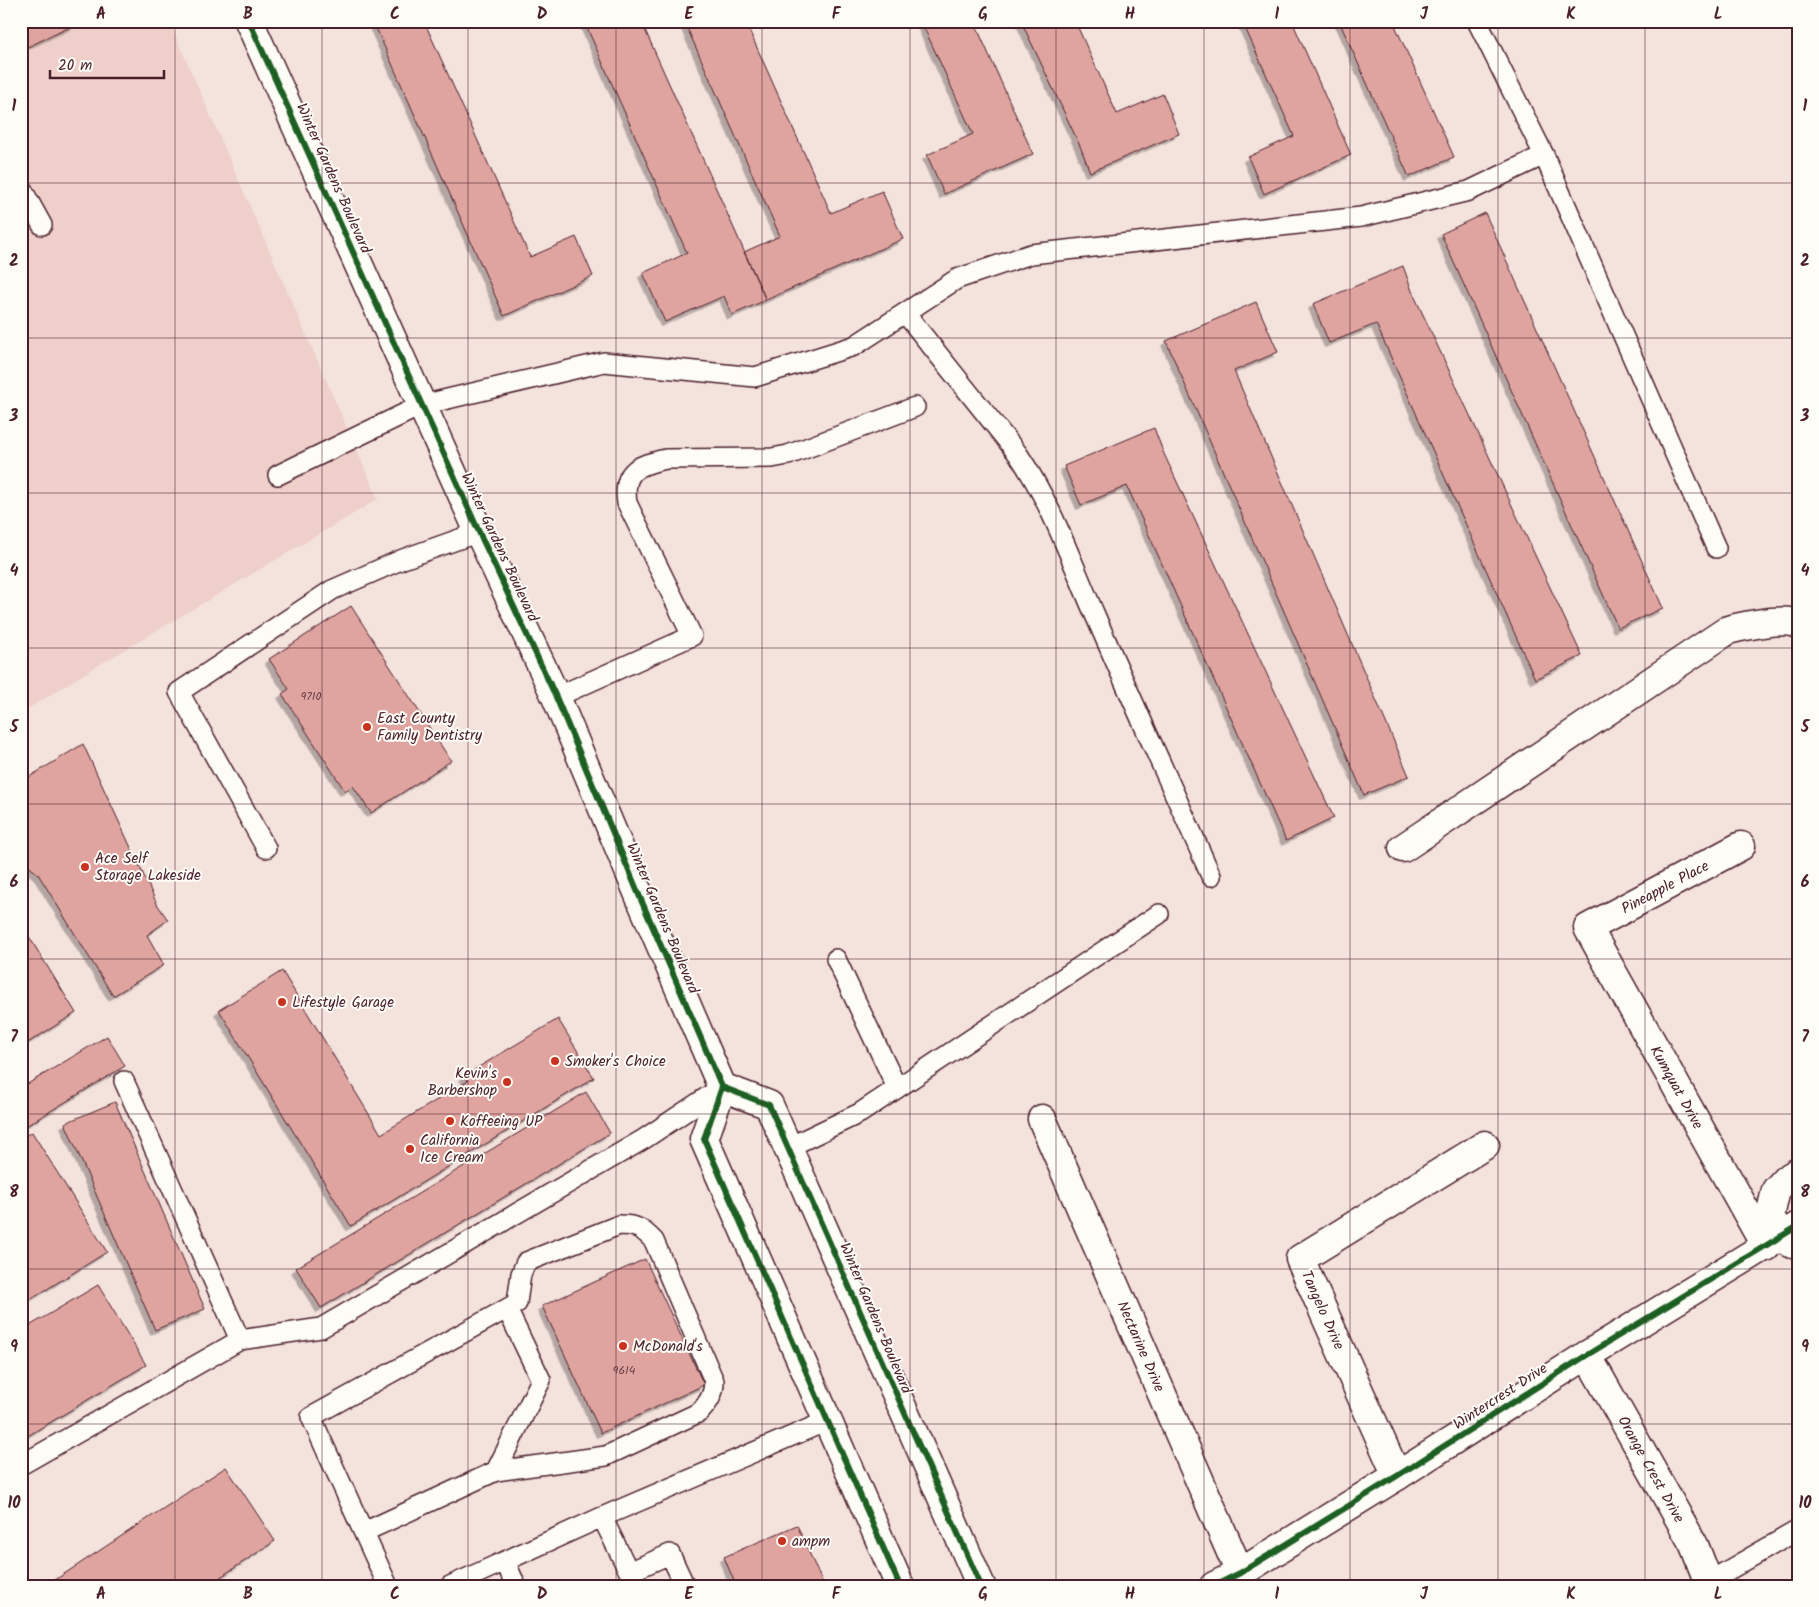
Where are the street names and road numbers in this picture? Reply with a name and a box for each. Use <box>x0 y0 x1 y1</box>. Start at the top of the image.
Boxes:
street label: Winter Gardens Boulevard <box>289 99 377 258</box>
street label: Winter Gardens Boulevard <box>454 469 545 627</box>
street label: Winter Gardens Boulevard <box>619 839 705 998</box>
street label: Pineapple Place <box>1617 855 1714 921</box>
street label: Kumquat Drive <box>1643 1041 1709 1134</box>
street label: Winter Gardens Boulevard <box>832 1239 918 1398</box>
street label: Tangelo Drive <box>1294 1267 1350 1354</box>
street label: Nectarine Drive <box>1110 1297 1171 1396</box>
street label: Wintercrest Drive <box>1448 1357 1553 1437</box>
street label: Orange Crest Drive <box>1611 1412 1690 1528</box>

